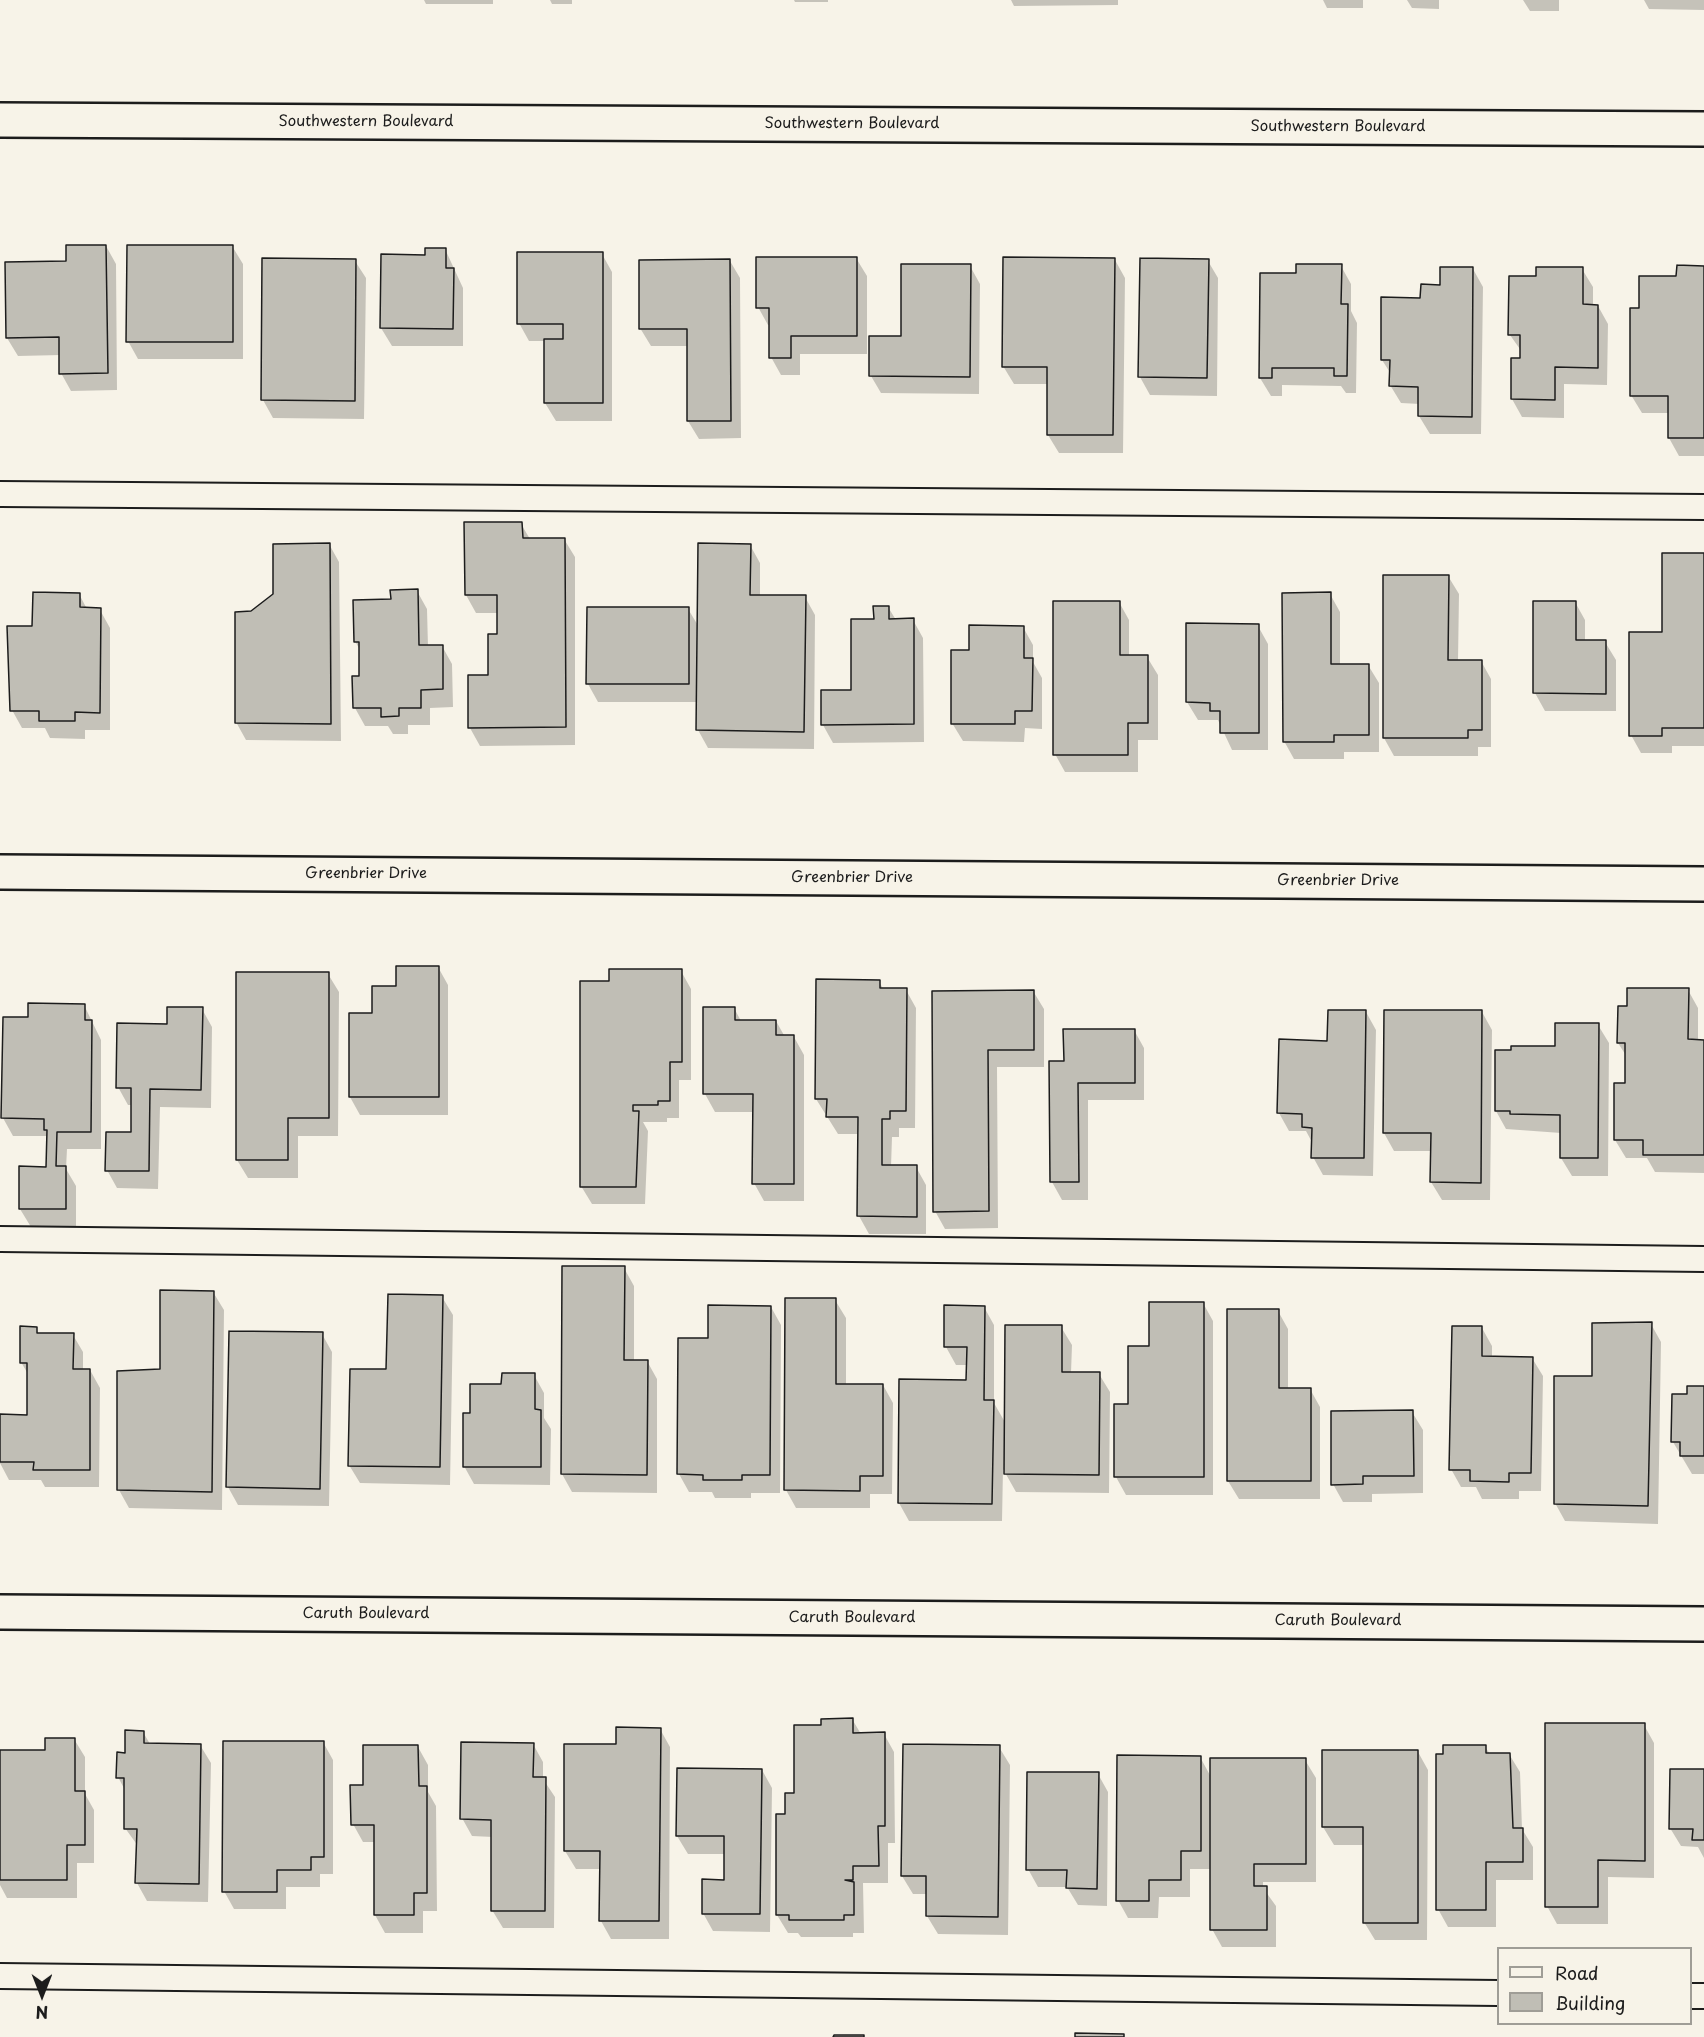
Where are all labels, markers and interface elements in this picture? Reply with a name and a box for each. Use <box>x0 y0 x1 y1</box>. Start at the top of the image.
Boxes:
street label: Southwestern Boulevard <box>278 113 454 131</box>
street label: Southwestern Boulevard <box>764 115 940 133</box>
street label: Southwestern Boulevard <box>1250 118 1426 136</box>
street label: Greenbrier Drive <box>305 865 427 883</box>
street label: Greenbrier Drive <box>791 869 913 887</box>
street label: Greenbrier Drive <box>1277 872 1399 890</box>
street label: Caruth Boulevard <box>303 1605 429 1623</box>
street label: Caruth Boulevard <box>789 1609 915 1627</box>
street label: Caruth Boulevard <box>1275 1612 1401 1630</box>
legend <box>1497 1947 1692 2025</box>
text: Road <box>1555 1959 1599 1986</box>
north arrow <box>12 1965 72 2025</box>
text: Building <box>1555 1989 1625 2016</box>
text: N <box>36 2001 48 2025</box>

